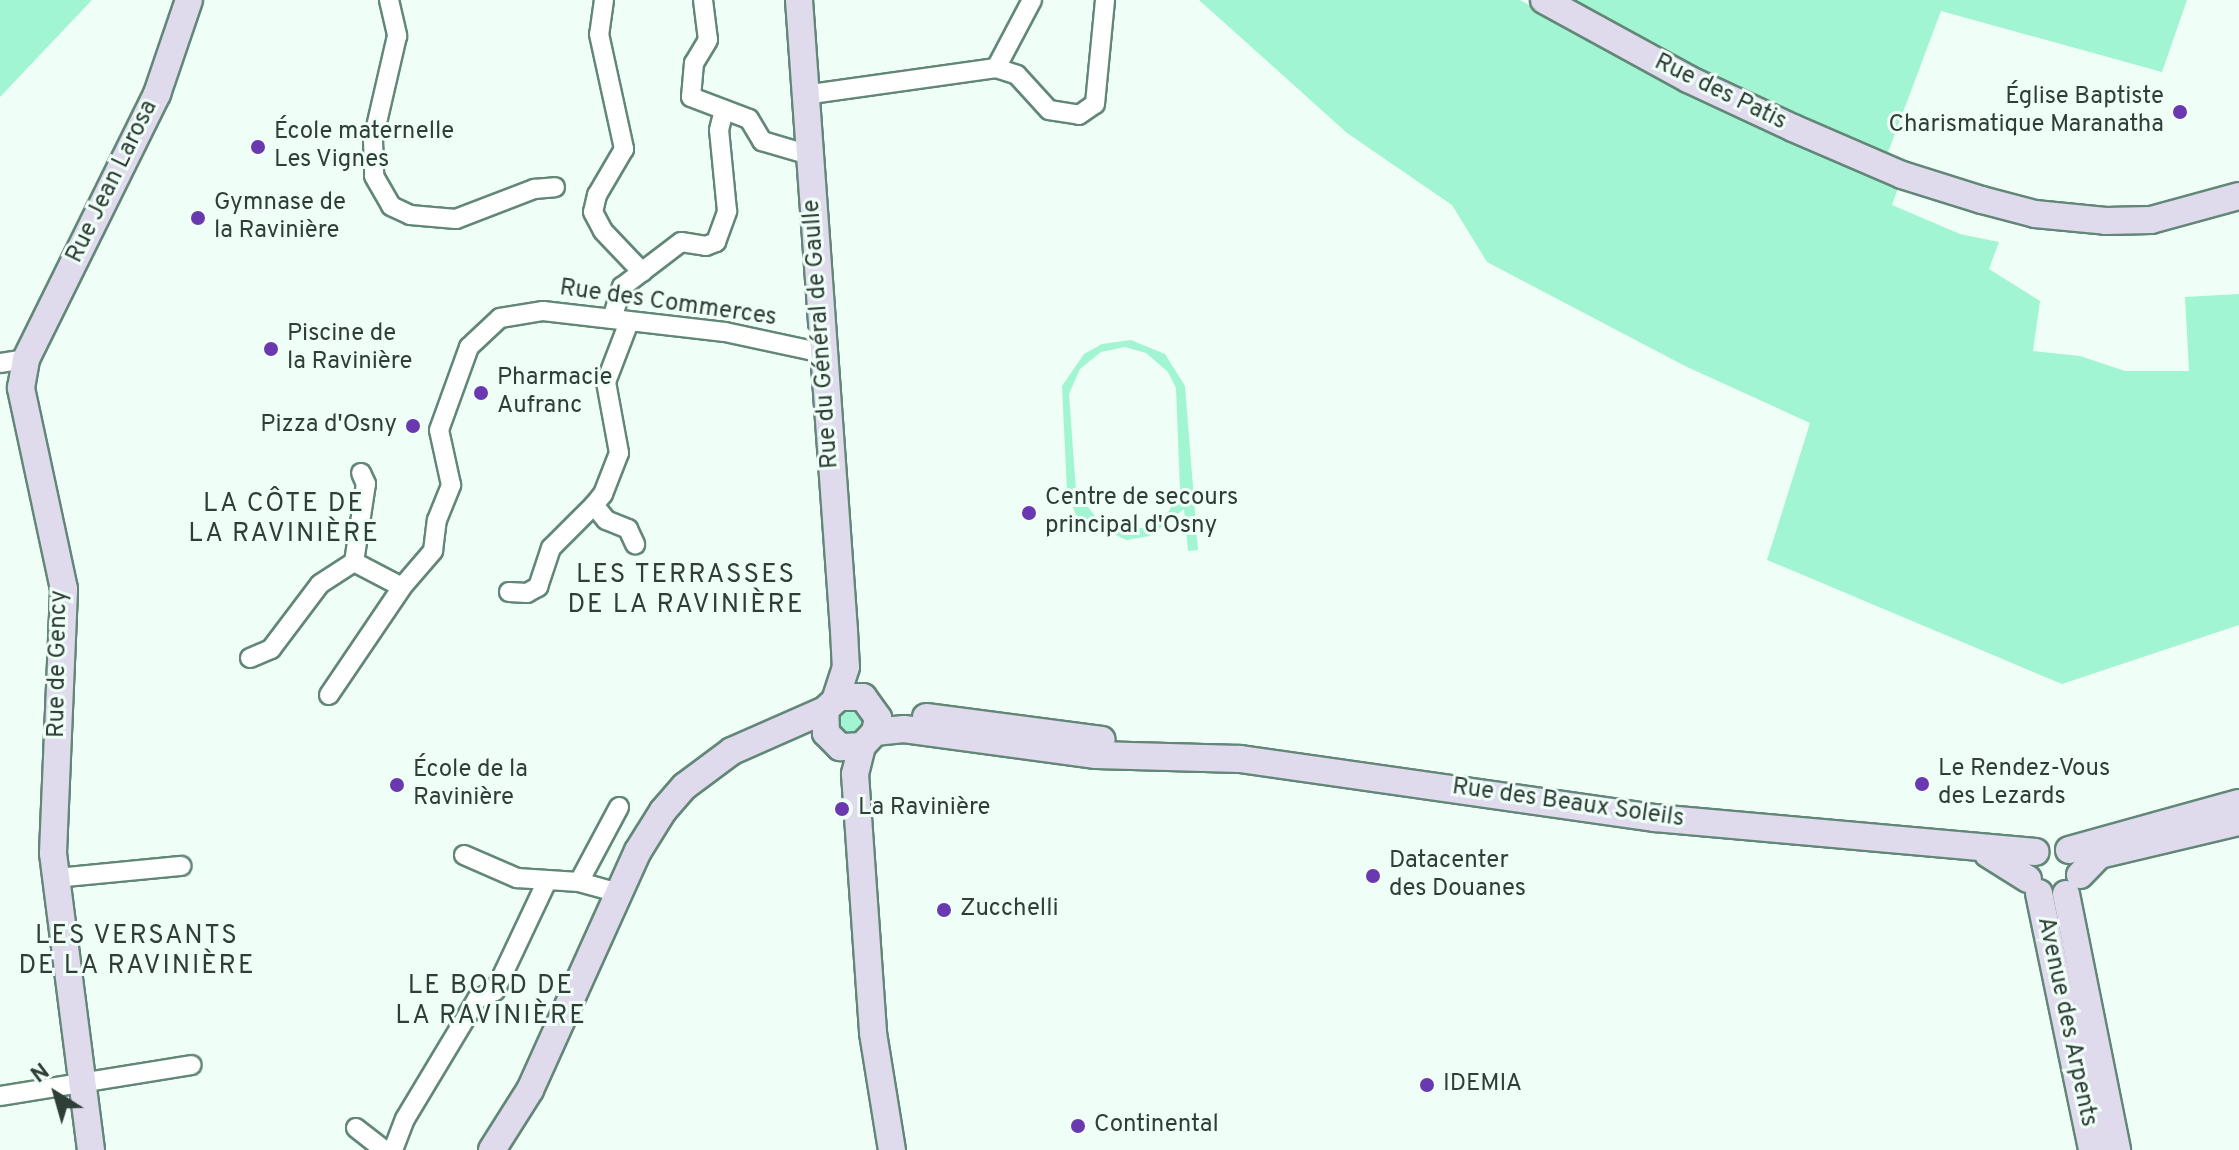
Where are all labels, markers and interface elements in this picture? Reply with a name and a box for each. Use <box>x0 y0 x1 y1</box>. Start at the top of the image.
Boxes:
street label: Rue des Patis <box>1649 49 1791 137</box>
place label: Église Baptiste Charismatique Maranatha <box>1888 84 2164 140</box>
street label: Rue Jean Larosa <box>61 96 165 268</box>
marker: Église Baptiste Charismatique Maranatha <box>2171 103 2189 121</box>
place label: École maternelle Les Vignes <box>274 119 454 175</box>
marker: École maternelle Les Vignes <box>249 138 267 156</box>
place label: Gymnase de la Ravinière <box>214 190 346 246</box>
street label: Rue du Général de Gaulle <box>798 198 846 470</box>
marker: Gymnase de la Ravinière <box>189 209 207 227</box>
street label: Rue des Commerces <box>558 275 778 333</box>
place label: Piscine de la Ravinière <box>287 321 412 377</box>
marker: Piscine de la Ravinière <box>262 340 280 358</box>
place label: Pharmacie Aufranc <box>497 365 612 421</box>
marker: Pharmacie Aufranc <box>472 384 490 402</box>
place label: Pizza d'Osny <box>260 412 397 440</box>
marker: Pizza d'Osny <box>404 417 422 435</box>
place label: Centre de secours principal d'Osny <box>1045 485 1238 541</box>
district label: LA CÔTE DE LA RAVINIÈRE <box>188 489 380 550</box>
marker: Centre de secours principal d'Osny <box>1020 504 1038 522</box>
district label: LES TERRASSES DE LA RAVINIÈRE <box>567 560 805 622</box>
street label: Rue de Gency <box>43 590 75 738</box>
place label: Le Rendez-Vous des Lezards <box>1938 756 2110 812</box>
place label: École de la Ravinière <box>413 757 528 813</box>
street label: Rue des Beaux Soleils <box>1450 773 1686 835</box>
marker: Le Rendez-Vous des Lezards <box>1913 775 1931 793</box>
marker: École de la Ravinière <box>388 776 406 794</box>
place label: La Ravinière <box>858 795 991 823</box>
marker: La Ravinière <box>833 800 851 818</box>
place label: Datacenter des Douanes <box>1389 848 1526 904</box>
marker: Datacenter des Douanes <box>1364 867 1382 885</box>
place label: Zucchelli <box>960 896 1059 924</box>
marker: Zucchelli <box>935 901 953 919</box>
street label: Avenue des Arpents <box>2030 914 2102 1130</box>
district label: LES VERSANTS DE LA RAVINIÈRE <box>18 921 256 982</box>
district label: LE BORD DE LA RAVINIÈRE <box>395 971 587 1032</box>
north arrow <box>16 1054 96 1134</box>
text: N <box>27 1059 56 1090</box>
place label: IDEMIA <box>1443 1071 1522 1099</box>
marker: IDEMIA <box>1418 1076 1436 1094</box>
place label: Continental <box>1094 1112 1219 1140</box>
marker: Continental <box>1069 1117 1087 1135</box>

